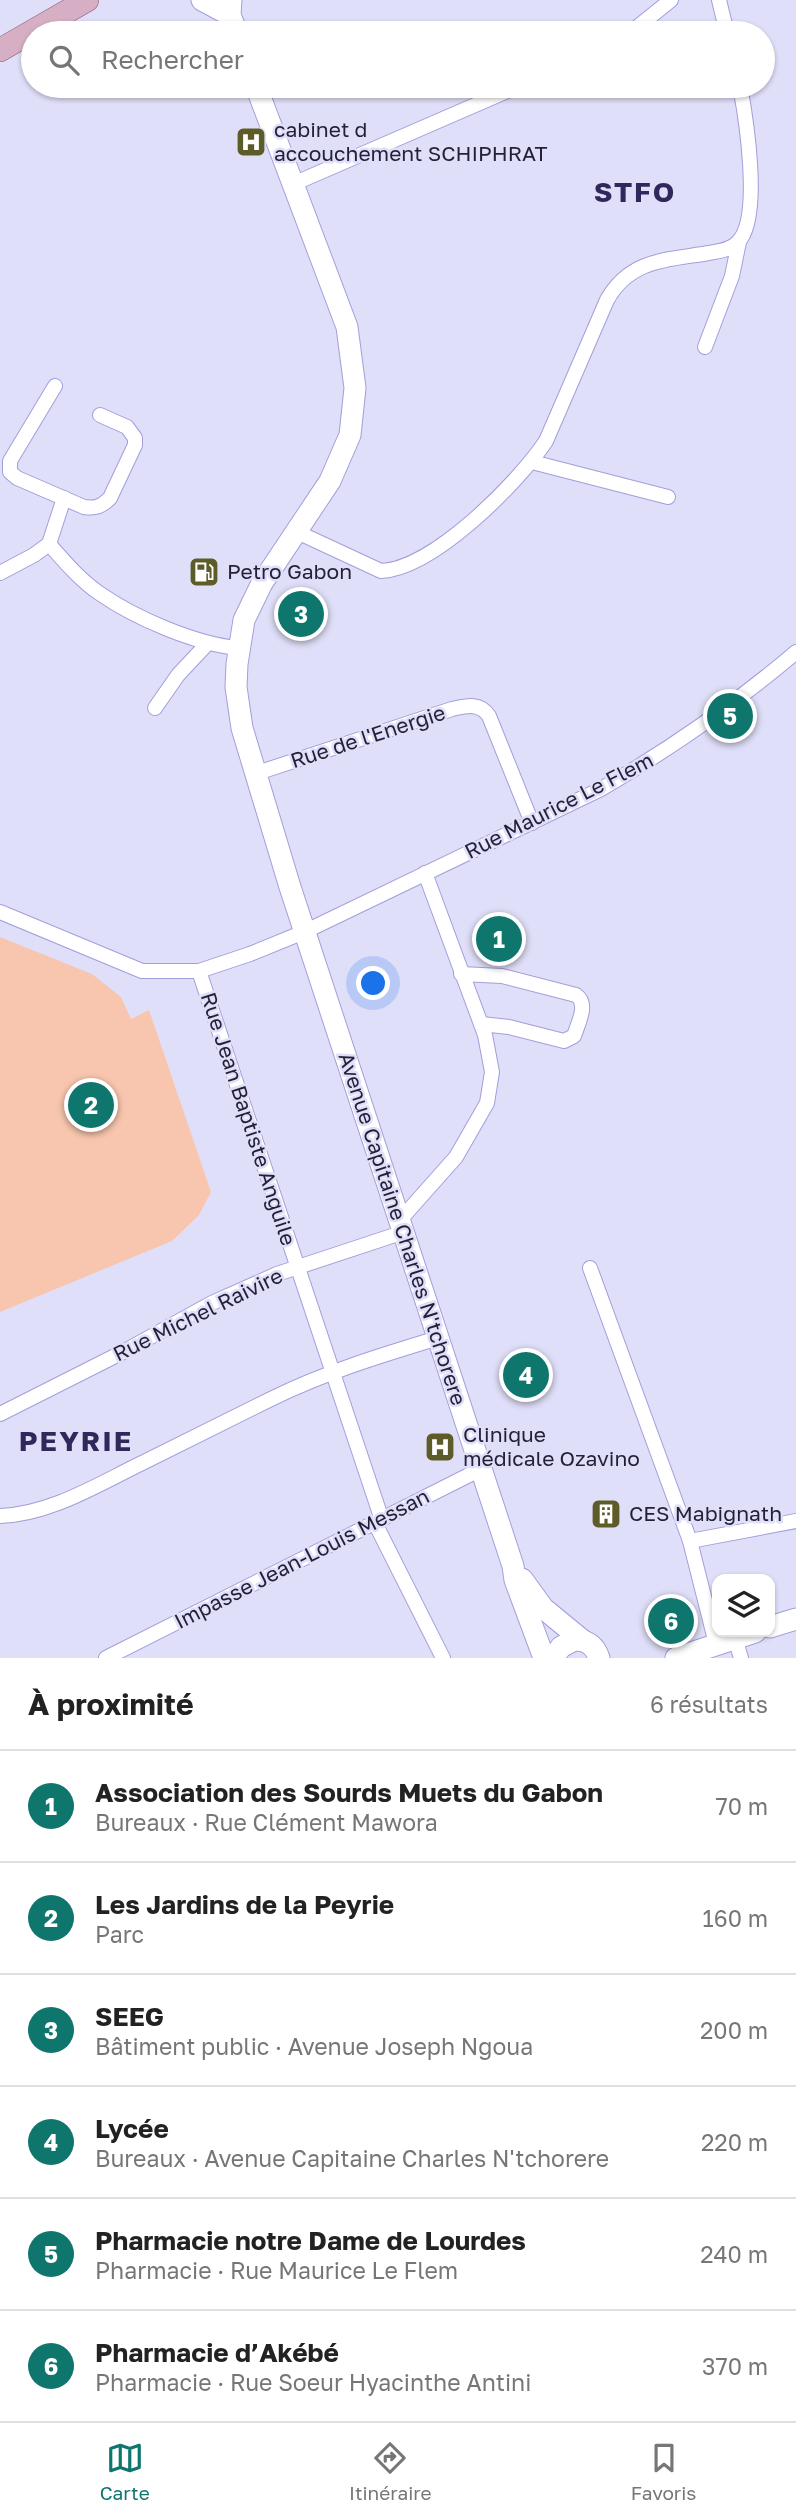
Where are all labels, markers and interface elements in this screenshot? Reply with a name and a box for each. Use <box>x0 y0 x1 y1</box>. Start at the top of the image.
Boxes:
search box <box>21 21 775 98</box>
icon: search <box>45 41 83 79</box>
text: Rechercher <box>101 44 244 75</box>
place label: cabinet d accouchement SCHIPHRAT <box>274 116 547 166</box>
hospital icon: cabinet d accouchement SCHIPHRAT <box>234 125 268 159</box>
district label: STFO <box>594 175 676 208</box>
fuel station icon: Petro Gabon <box>187 555 221 589</box>
place label: Petro Gabon <box>227 558 352 584</box>
pin: 3 <box>278 588 324 640</box>
pin: 5 <box>707 690 753 742</box>
street label: Rue de l'Energie <box>287 699 448 773</box>
street label: Rue Maurice Le Flem <box>460 746 657 864</box>
pin: 1 <box>476 913 522 965</box>
your location <box>356 966 390 1000</box>
street label: Rue Jean Baptiste Anguile <box>196 989 302 1249</box>
street label: Avenue Capitaine Charles N'tchorere <box>333 1049 472 1408</box>
pin: 2 <box>68 1079 114 1131</box>
street label: Rue Michel Raivire <box>109 1262 287 1366</box>
pin: 4 <box>503 1349 549 1401</box>
place label: Clinique médicale Ozavino <box>463 1421 640 1471</box>
district label: PEYRIE <box>19 1424 133 1457</box>
hospital icon: Clinique médicale Ozavino <box>423 1430 457 1464</box>
street label: Impasse Jean-Louis Messan <box>170 1482 433 1634</box>
building icon: CES Mabignath <box>589 1497 623 1531</box>
place label: CES Mabignath <box>629 1500 782 1526</box>
map controls <box>712 1574 775 1637</box>
button: layers <box>712 1574 775 1637</box>
pin: 6 <box>648 1595 694 1647</box>
text: À proximité <box>28 1686 194 1722</box>
text: 6 résultats <box>650 1690 768 1718</box>
text: Association des Sourds Muets du Gabon <box>95 1777 603 1808</box>
text: 1 <box>45 1792 57 1820</box>
text: 70 m <box>715 1792 768 1820</box>
text: Bureaux · Rue Clément Mawora <box>95 1808 438 1836</box>
text: Les Jardins de la Peyrie <box>95 1889 394 1920</box>
text: 2 <box>44 1904 58 1932</box>
text: 160 m <box>703 1904 768 1932</box>
text: Parc <box>95 1920 144 1948</box>
text: SEEG <box>95 2001 164 2032</box>
text: 3 <box>44 2016 58 2044</box>
text: 200 m <box>700 2016 768 2044</box>
text: Bâtiment public · Avenue Joseph Ngoua <box>95 2032 533 2060</box>
text: Lycée <box>95 2113 169 2144</box>
text: 4 <box>44 2128 58 2156</box>
text: 220 m <box>701 2128 768 2156</box>
text: Bureaux · Avenue Capitaine Charles N'tchorere <box>95 2144 609 2172</box>
text: Pharmacie notre Dame de Lourdes <box>95 2225 526 2256</box>
text: 5 <box>44 2240 58 2268</box>
text: 240 m <box>700 2240 768 2268</box>
text: Pharmacie · Rue Maurice Le Flem <box>95 2256 458 2284</box>
text: Pharmacie d’Akébé <box>95 2337 339 2368</box>
text: 6 <box>44 2352 58 2380</box>
text: 370 m <box>702 2352 768 2380</box>
text: Pharmacie · Rue Soeur Hyacinthe Antini <box>95 2368 531 2396</box>
tab: Carte <box>100 2439 150 2504</box>
tab: Itinéraire <box>349 2439 432 2504</box>
tab: Favoris <box>631 2439 696 2504</box>

